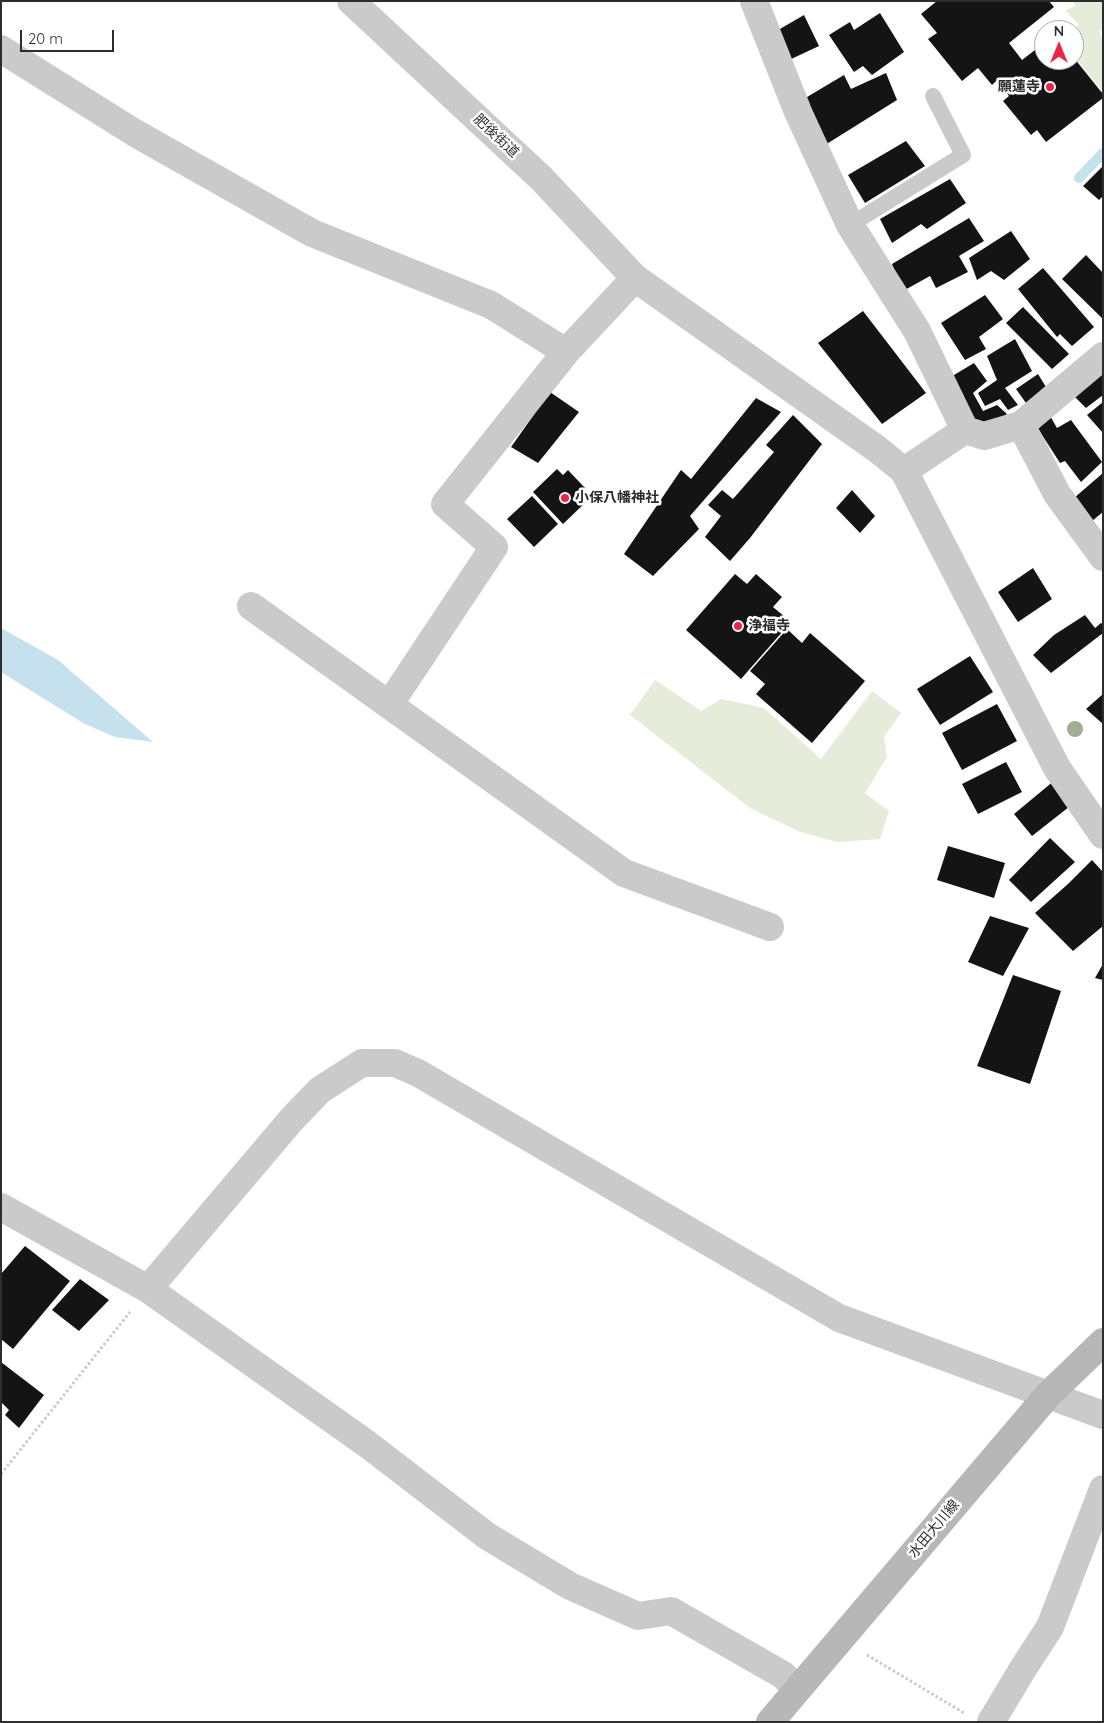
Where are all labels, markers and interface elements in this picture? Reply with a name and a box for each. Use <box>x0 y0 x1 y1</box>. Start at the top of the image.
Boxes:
scale bar <box>22 20 116 52</box>
north arrow <box>1034 20 1084 70</box>
text: N <box>1054 22 1064 40</box>
text: 20 m <box>28 29 63 48</box>
place label: 願蓮寺 <box>998 79 1040 95</box>
marker: 願蓮寺 <box>1044 81 1056 93</box>
street label: 肥後街道 <box>470 111 522 161</box>
place label: 小保八幡神社 <box>575 490 659 506</box>
marker: 小保八幡神社 <box>559 492 571 504</box>
place label: 浄福寺 <box>748 618 790 634</box>
marker: 浄福寺 <box>732 620 744 632</box>
street label: 水田大川線 <box>905 1497 963 1561</box>

